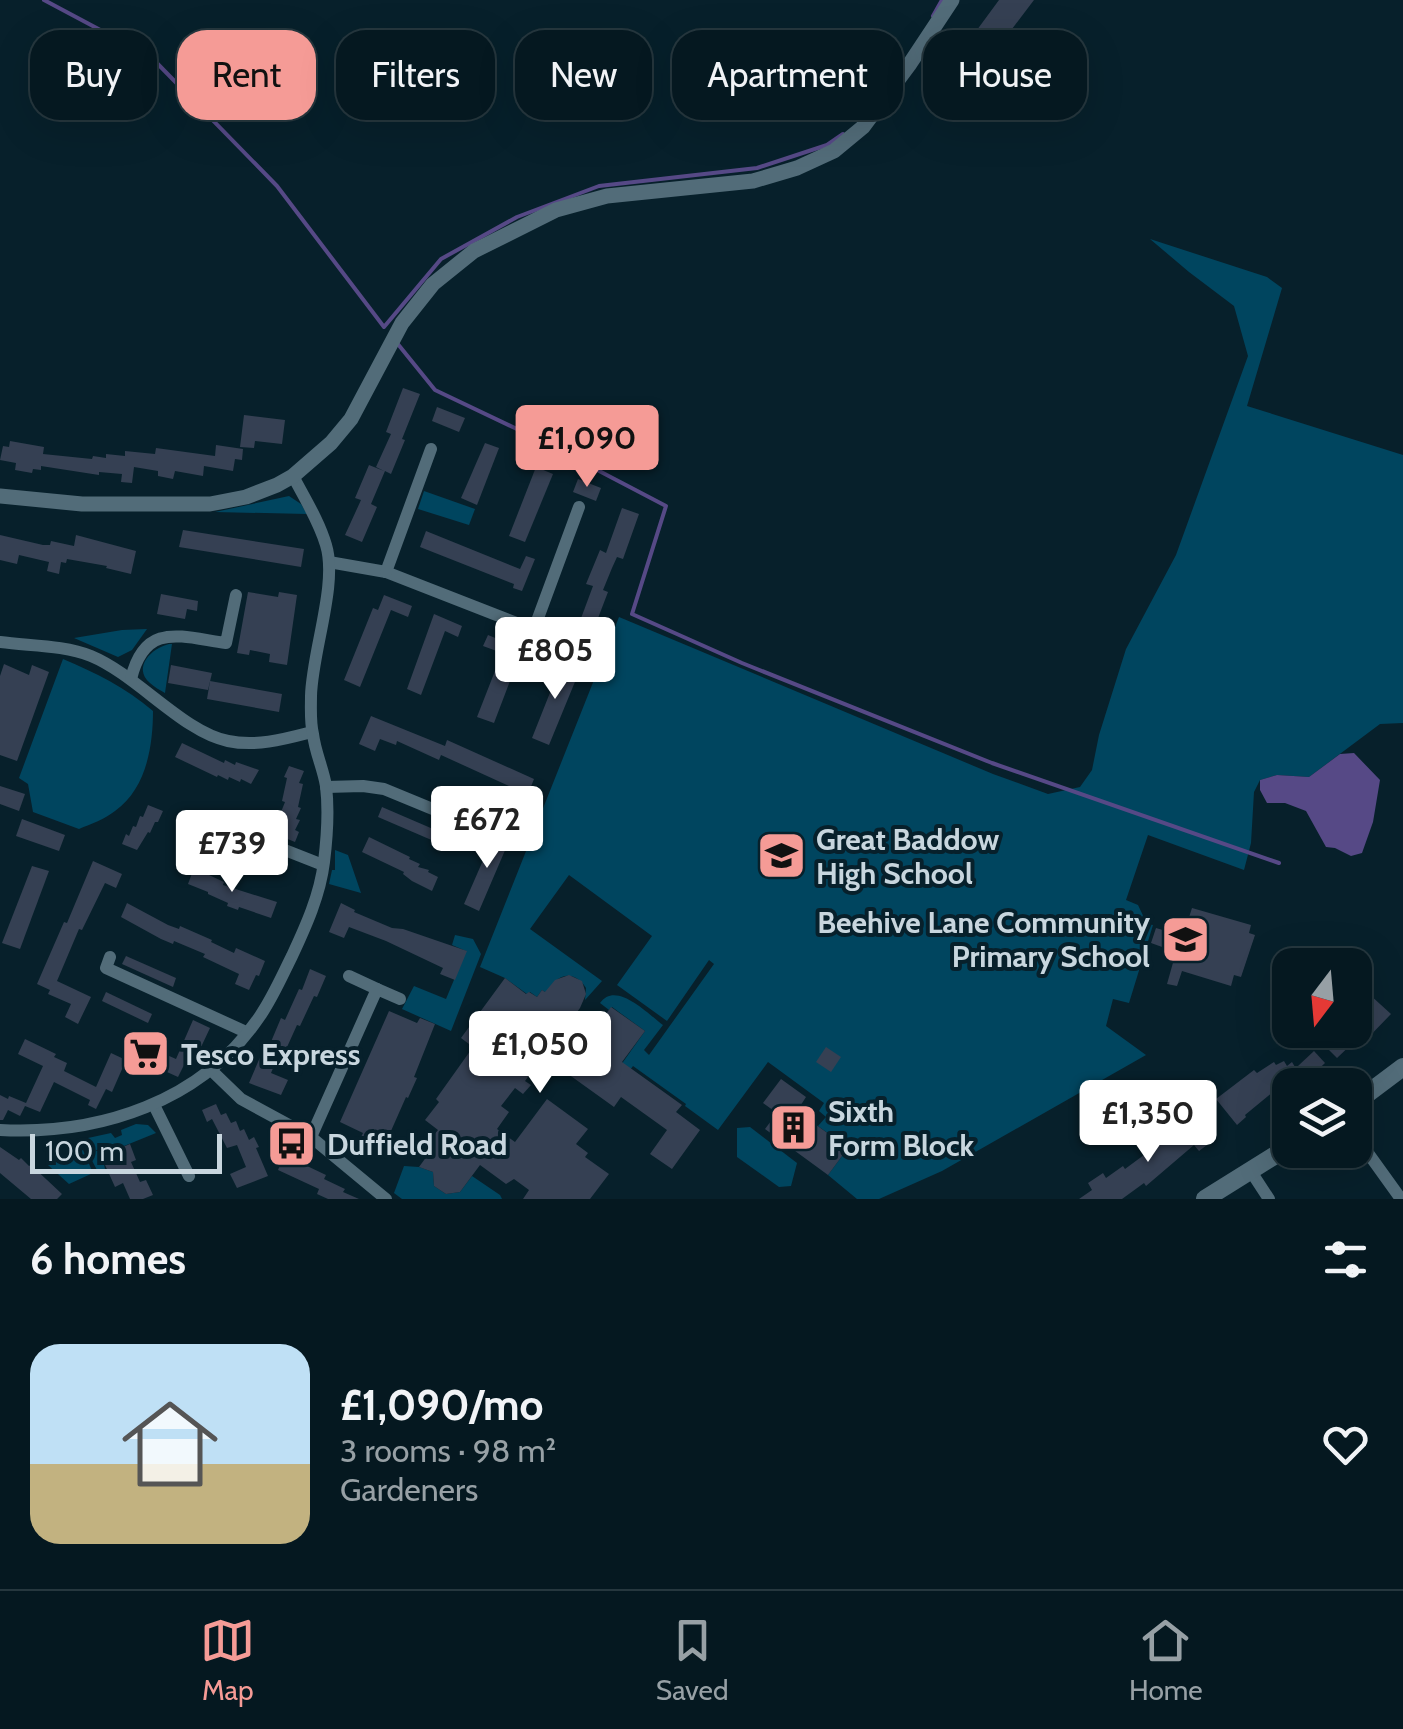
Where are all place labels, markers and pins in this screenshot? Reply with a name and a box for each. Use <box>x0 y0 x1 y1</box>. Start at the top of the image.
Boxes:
pin: £1,090 <box>506 405 668 490</box>
pin: £805 <box>496 617 614 702</box>
pin: £672 <box>428 786 546 871</box>
pin: £739 <box>173 810 291 895</box>
place label: Great Baddow High School <box>816 821 999 892</box>
school or university icon: Great Baddow High School <box>755 830 807 882</box>
place label: Beehive Lane Community Primary School <box>817 904 1151 975</box>
school or university icon: Beehive Lane Community Primary School <box>1159 913 1211 965</box>
pin: £1,050 <box>459 1011 621 1096</box>
supermarket icon: Tesco Express <box>120 1028 172 1080</box>
place label: Tesco Express <box>181 1036 360 1073</box>
pin: £1,350 <box>1067 1080 1229 1165</box>
place label: Sixth Form Block <box>828 1093 975 1164</box>
building icon: Sixth Form Block <box>767 1102 819 1154</box>
bus stop icon: Duffield Road <box>266 1118 318 1170</box>
place label: Duffield Road <box>327 1126 507 1163</box>

